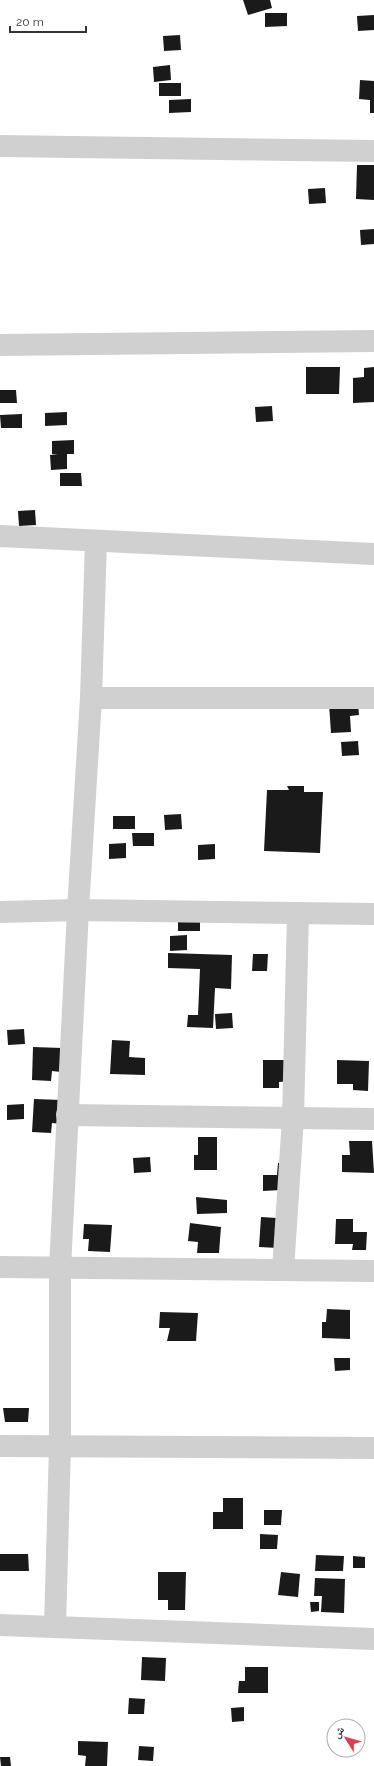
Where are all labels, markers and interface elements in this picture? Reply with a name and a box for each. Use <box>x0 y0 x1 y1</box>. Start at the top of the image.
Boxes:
scale bar <box>10 8 86 34</box>
text: 20 m <box>16 15 44 29</box>
north arrow <box>326 1718 366 1758</box>
text: ش <box>330 1723 348 1741</box>

